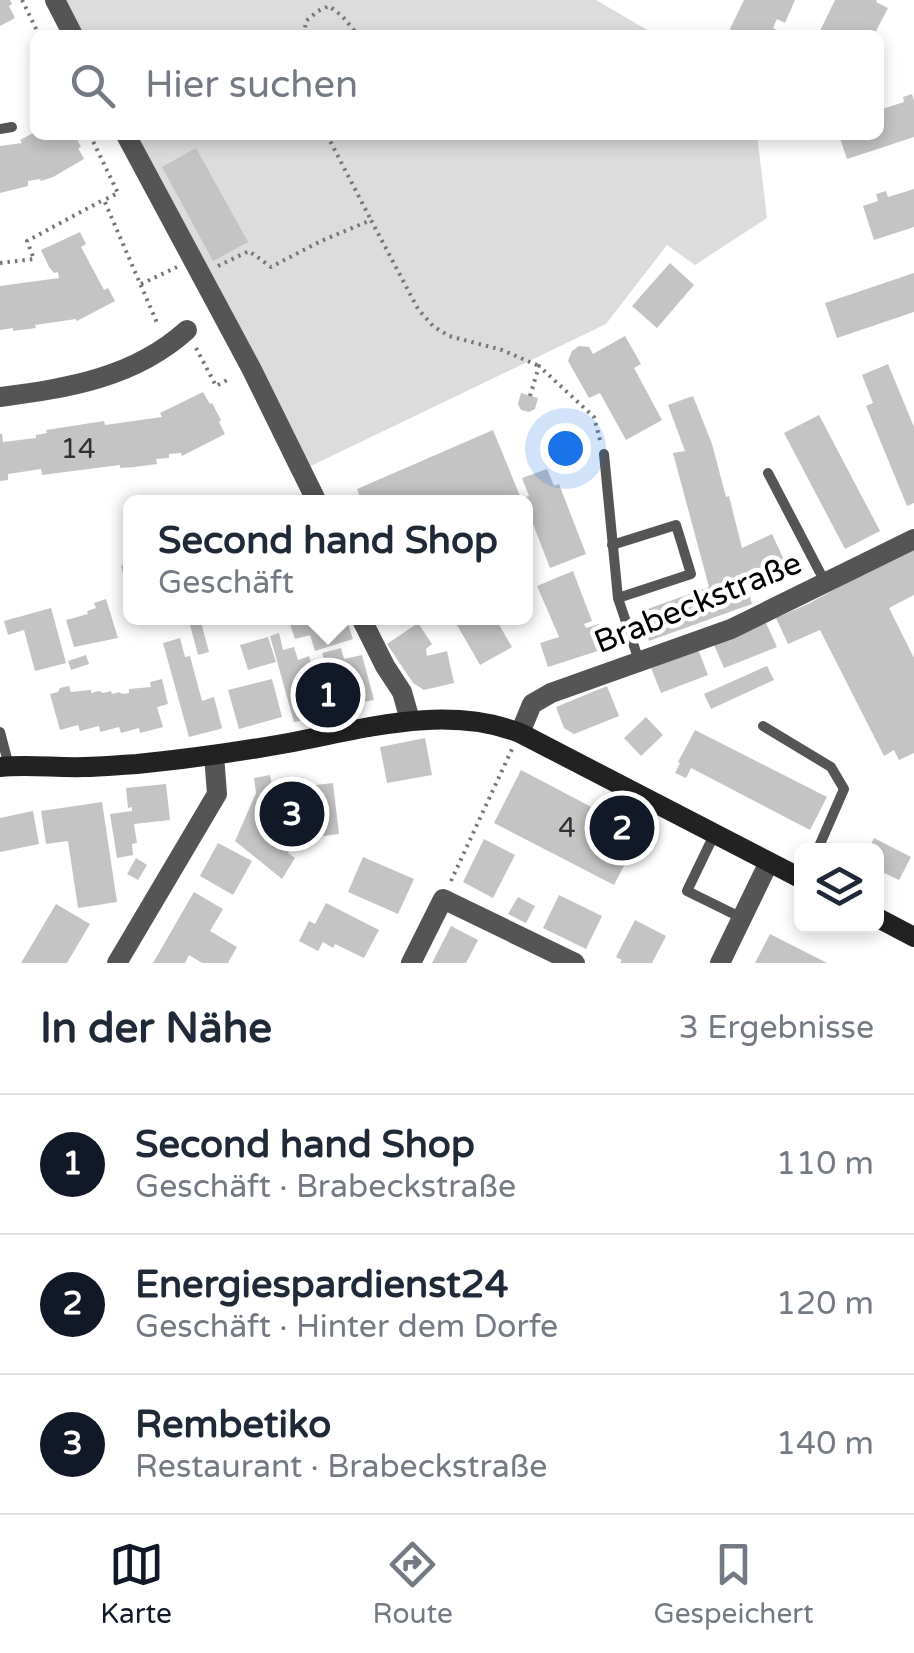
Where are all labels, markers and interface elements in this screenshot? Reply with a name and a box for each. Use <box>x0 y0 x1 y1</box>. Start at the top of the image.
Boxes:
search box <box>30 30 884 140</box>
icon: search <box>65 58 120 113</box>
text: Hier suchen <box>145 62 358 108</box>
your location <box>540 423 591 474</box>
house number: 14 <box>60 432 96 466</box>
popup <box>123 495 533 625</box>
text: Second hand Shop <box>158 518 498 564</box>
street label: Brabeckstraße <box>589 544 807 662</box>
text: Geschäft <box>158 564 294 602</box>
pin: 1 <box>296 658 360 732</box>
pin: 3 <box>260 776 324 852</box>
pin: 2 <box>590 790 654 866</box>
house number: 4 <box>558 811 576 845</box>
map controls <box>794 843 884 933</box>
button: layers <box>794 843 884 933</box>
text: In der Nähe <box>40 1003 272 1054</box>
text: 3 Ergebnisse <box>679 1009 874 1047</box>
text: Second hand Shop <box>135 1122 475 1168</box>
text: 1 <box>62 1145 83 1183</box>
text: 110 m <box>776 1145 874 1183</box>
text: Geschäft · Brabeckstraße <box>135 1168 516 1206</box>
text: Energiespardienst24 <box>135 1262 509 1308</box>
text: 2 <box>62 1285 83 1323</box>
text: 120 m <box>776 1285 874 1323</box>
text: Geschäft · Hinter dem Dorfe <box>135 1308 558 1346</box>
text: Rembetiko <box>135 1402 331 1448</box>
text: 3 <box>62 1425 83 1463</box>
text: 140 m <box>776 1425 874 1463</box>
text: Restaurant · Brabeckstraße <box>135 1448 547 1486</box>
tab: Karte <box>100 1537 172 1631</box>
tab: Route <box>372 1537 453 1631</box>
tab: Gespeichert <box>653 1537 814 1631</box>

